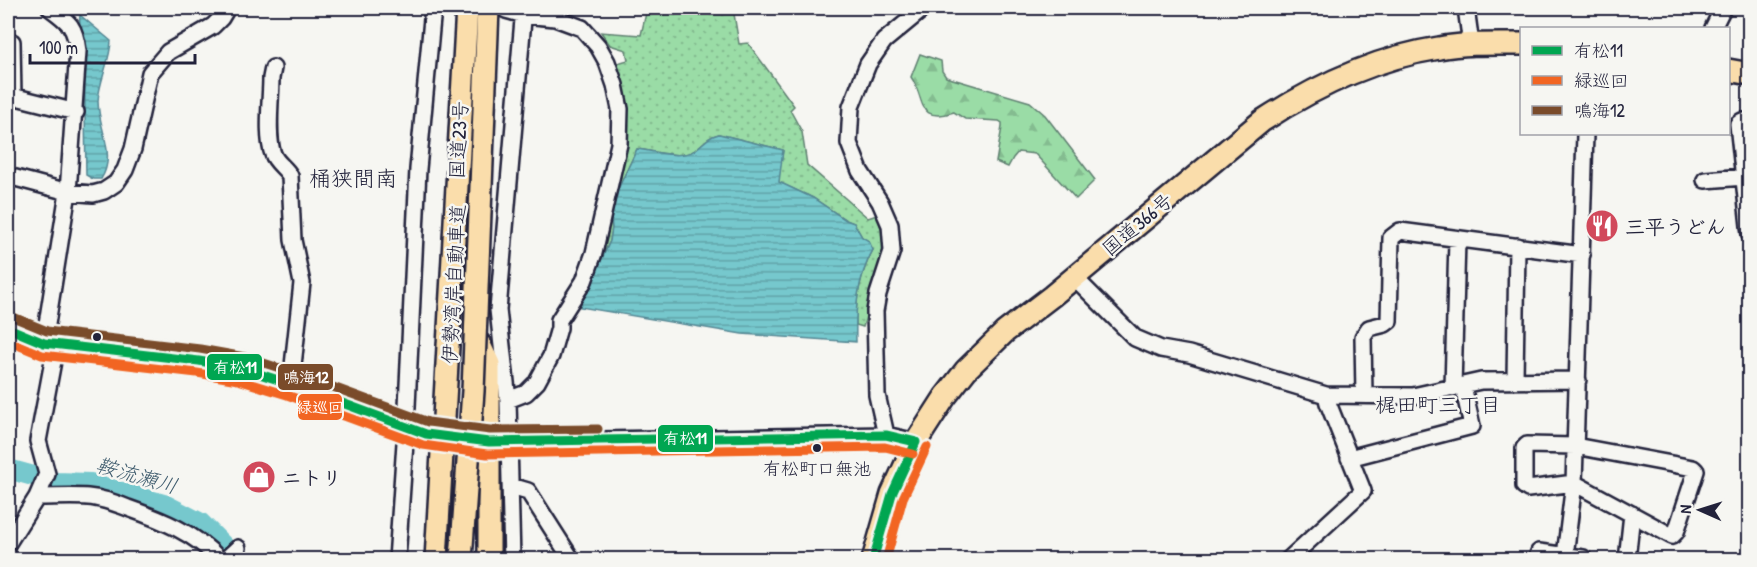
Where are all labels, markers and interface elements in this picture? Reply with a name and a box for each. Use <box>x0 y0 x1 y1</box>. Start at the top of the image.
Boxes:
scale bar <box>30 27 195 65</box>
legend <box>1520 27 1730 135</box>
text: 100 m <box>39 35 78 60</box>
text: 有松11 <box>1574 38 1623 63</box>
text: 緑巡回 <box>1574 68 1628 93</box>
text: 鳴海12 <box>1574 98 1626 123</box>
street label: 国道23号 <box>442 100 474 180</box>
district label: 桶狭間南 <box>309 163 397 193</box>
street label: 国道366号 <box>1096 186 1178 262</box>
street label: 伊勢湾岸自動車道 <box>435 203 471 365</box>
restaurant icon: 三平うどん <box>1584 208 1620 244</box>
place label: 三平うどん <box>1625 213 1726 240</box>
unlabelled marker <box>91 331 103 343</box>
line badge: 有松11 <box>206 353 263 381</box>
text: 有松11 <box>213 356 257 378</box>
line badge: 鳴海12 <box>277 363 334 391</box>
text: 鳴海12 <box>283 366 329 388</box>
district label: 梶田町三丁目 <box>1375 390 1501 419</box>
line badge: 緑巡回 <box>297 393 343 421</box>
text: 緑巡回 <box>296 396 344 418</box>
line badge: 有松11 <box>657 424 714 453</box>
text: 有松11 <box>663 427 707 449</box>
marker: 有松町口無池 <box>811 442 823 454</box>
water label: 鞍流瀬川 <box>93 449 181 501</box>
place label: 有松町口無池 <box>763 456 871 481</box>
shop icon: ニトリ <box>241 459 277 495</box>
place label: ニトリ <box>282 464 342 491</box>
north arrow <box>1670 480 1730 540</box>
text: N <box>1674 504 1696 514</box>

